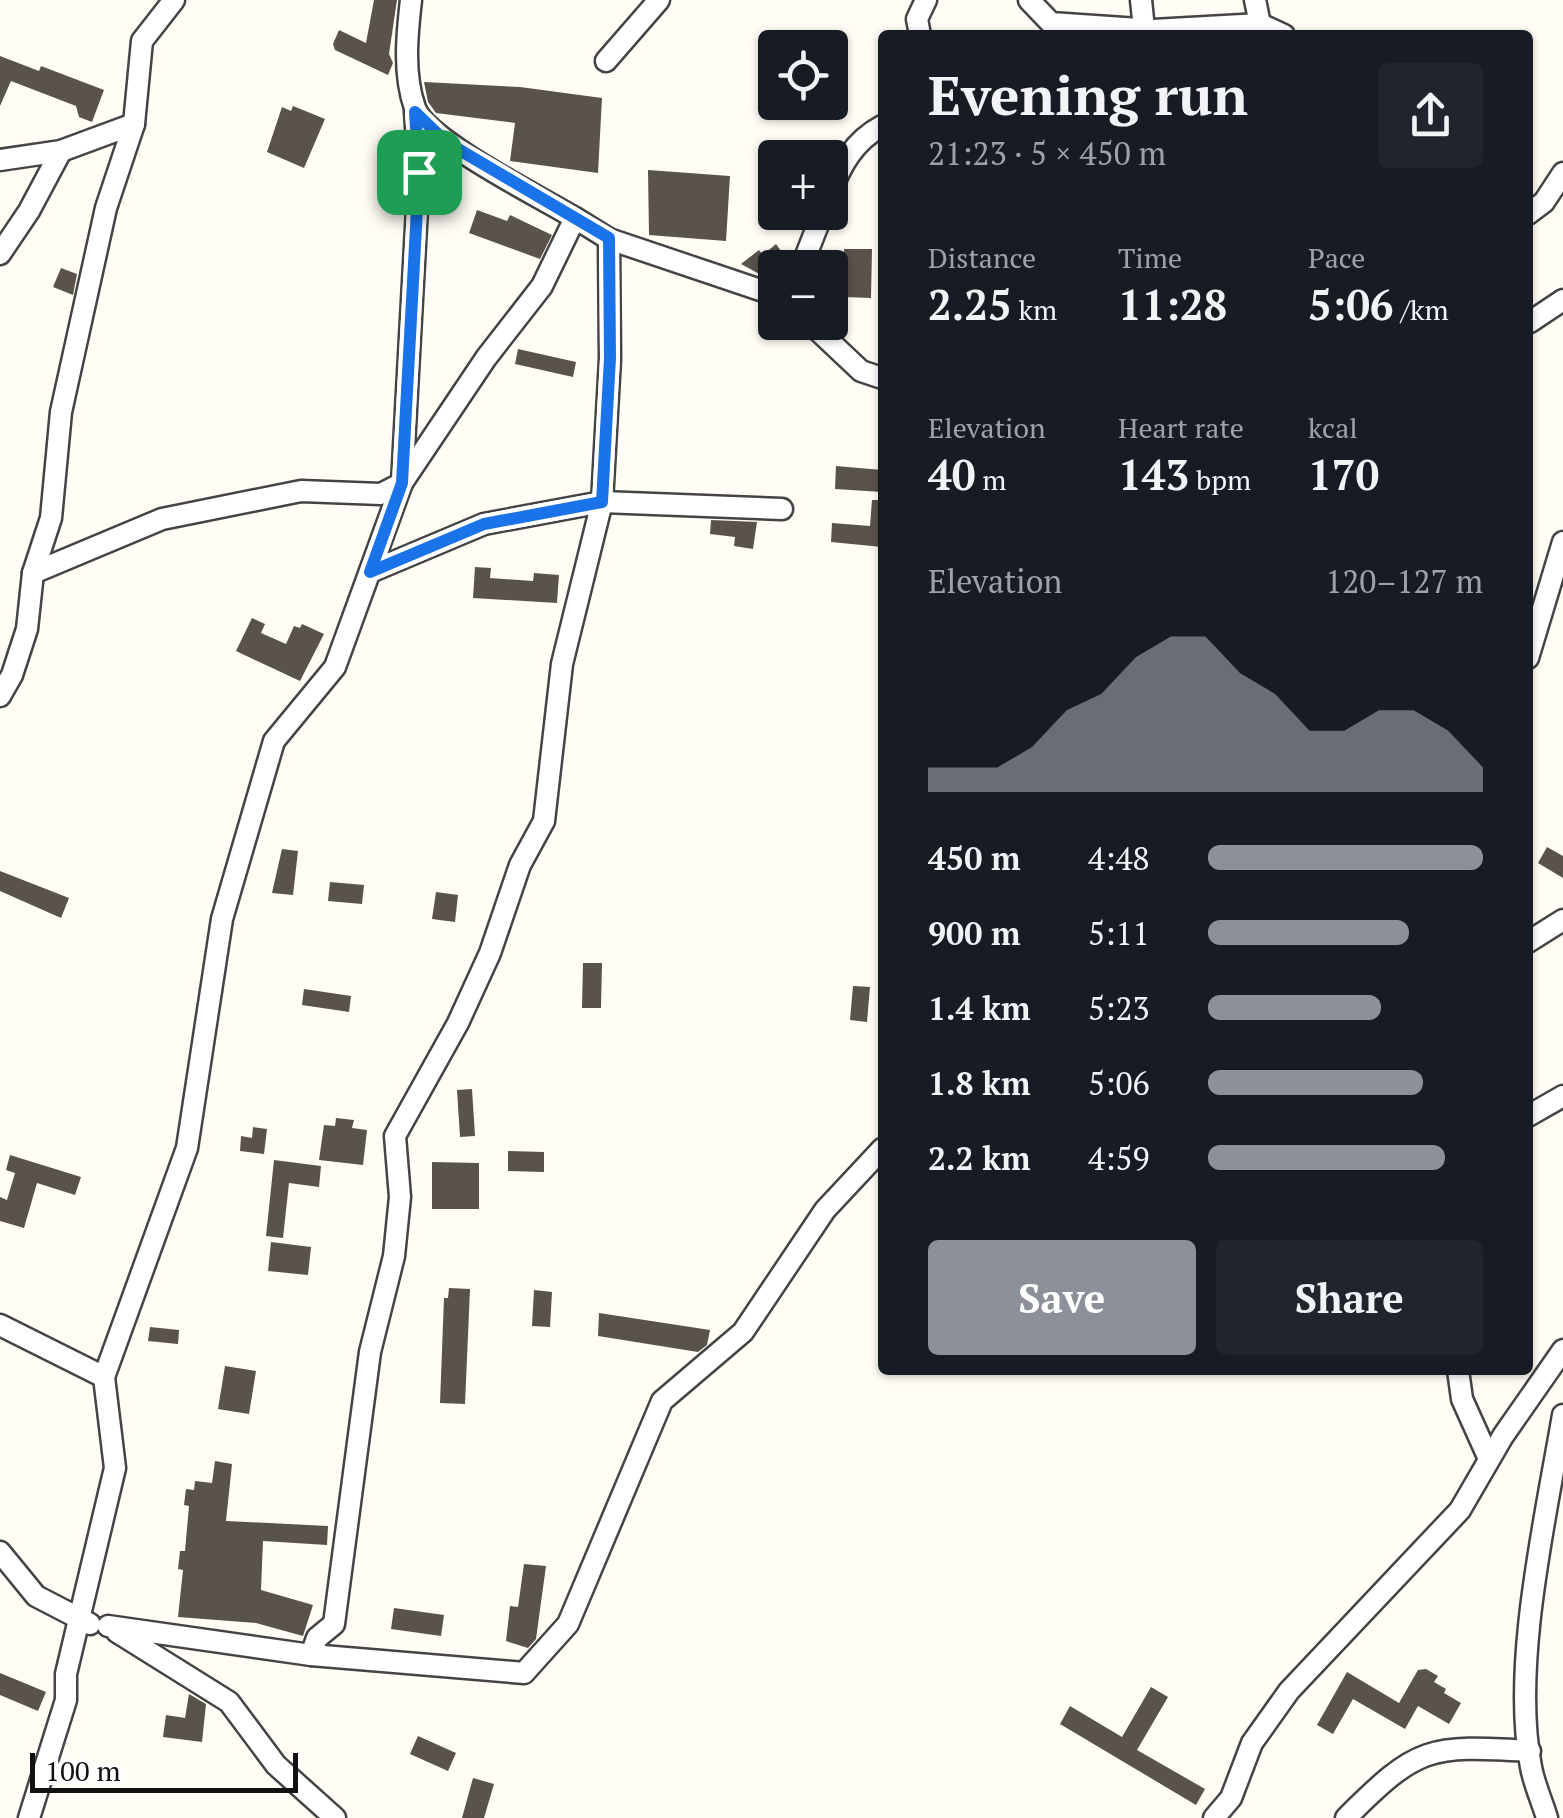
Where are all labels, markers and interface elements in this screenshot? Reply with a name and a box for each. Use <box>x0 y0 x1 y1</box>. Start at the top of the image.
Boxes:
map controls <box>758 30 848 340</box>
button: locate <box>758 30 848 120</box>
text: Evening run <box>928 58 1248 131</box>
button: share <box>1378 63 1483 168</box>
pin <box>377 130 462 215</box>
text: 21:23 · 5 × 450 m <box>928 132 1166 174</box>
button: + <box>758 140 848 230</box>
icon: arrive <box>392 145 447 200</box>
text: Distance <box>928 239 1036 276</box>
text: Time <box>1118 239 1182 276</box>
text: Pace <box>1308 239 1365 276</box>
button: − <box>758 250 848 340</box>
text: 2.25 <box>928 276 1012 332</box>
text: 11:28 <box>1118 276 1227 332</box>
text: 5:06 <box>1308 276 1394 332</box>
text: km <box>1012 291 1057 328</box>
text: /km <box>1394 291 1449 328</box>
text: Elevation <box>928 409 1046 446</box>
text: Heart rate <box>1118 409 1244 446</box>
text: kcal <box>1308 409 1358 446</box>
text: 40 <box>928 446 975 502</box>
text: 143 <box>1118 446 1189 502</box>
text: 170 <box>1308 446 1379 502</box>
text: m <box>975 461 1006 498</box>
text: bpm <box>1189 461 1251 498</box>
text: Elevation <box>928 560 1062 602</box>
text: 120–127 m <box>1325 560 1483 602</box>
text: 450 m <box>928 837 1020 879</box>
text: 4:48 <box>1088 837 1150 879</box>
text: 900 m <box>928 912 1020 954</box>
text: 5:11 <box>1088 912 1150 954</box>
text: 1.4 km <box>928 987 1031 1029</box>
text: 5:23 <box>1088 987 1150 1029</box>
text: 1.8 km <box>928 1062 1031 1104</box>
text: 5:06 <box>1088 1062 1150 1104</box>
text: 2.2 km <box>928 1137 1031 1179</box>
text: 4:59 <box>1088 1137 1150 1179</box>
button: Save <box>928 1240 1196 1355</box>
button: Share <box>1216 1240 1483 1355</box>
scale bar <box>30 1748 298 1792</box>
text: 100 m <box>45 1752 121 1789</box>

